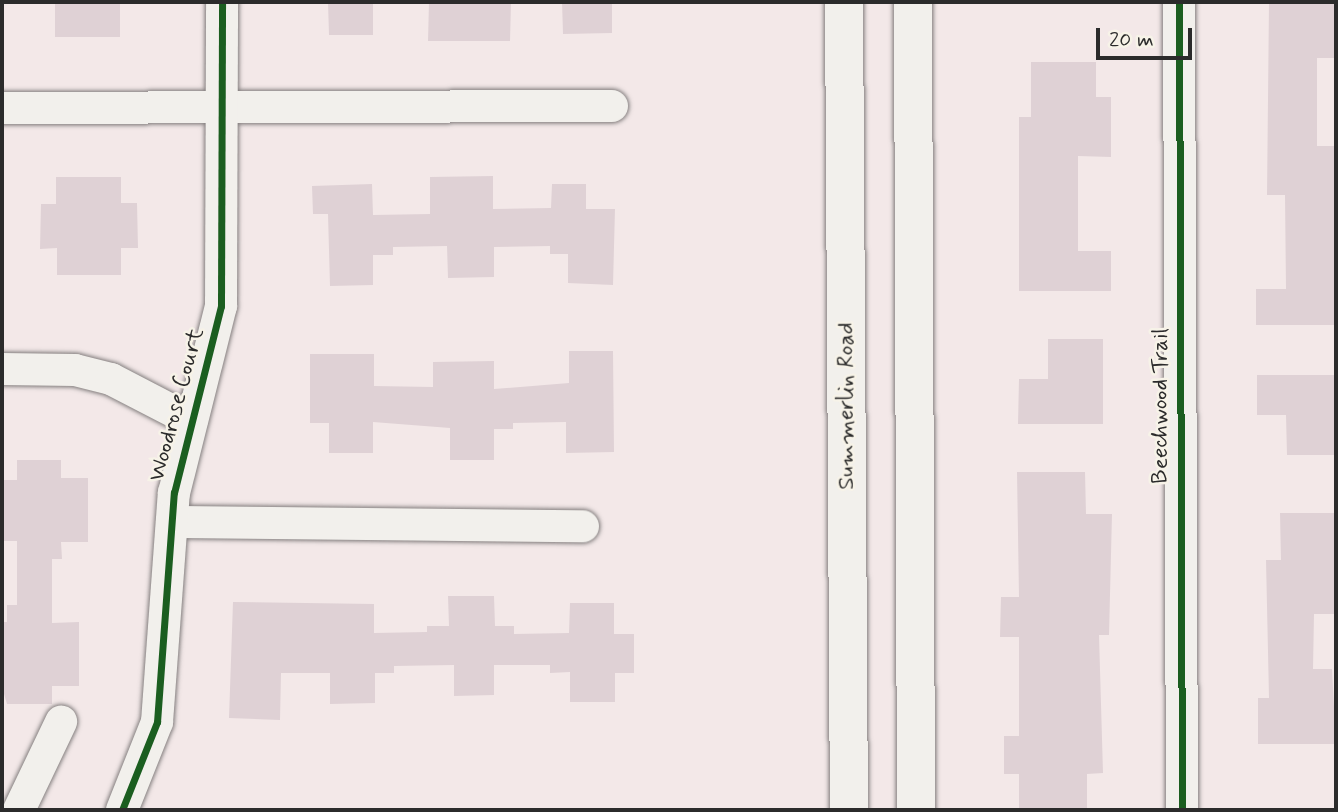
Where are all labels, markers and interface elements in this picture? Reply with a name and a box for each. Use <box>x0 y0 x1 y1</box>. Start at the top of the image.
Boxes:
scale bar <box>1100 14 1196 58</box>
text: 20 m <box>1109 26 1154 54</box>
street label: Summerlin Road <box>833 322 861 490</box>
street label: Woodrose Court <box>144 328 210 482</box>
street label: Beechwood Trail <box>1147 330 1175 482</box>

